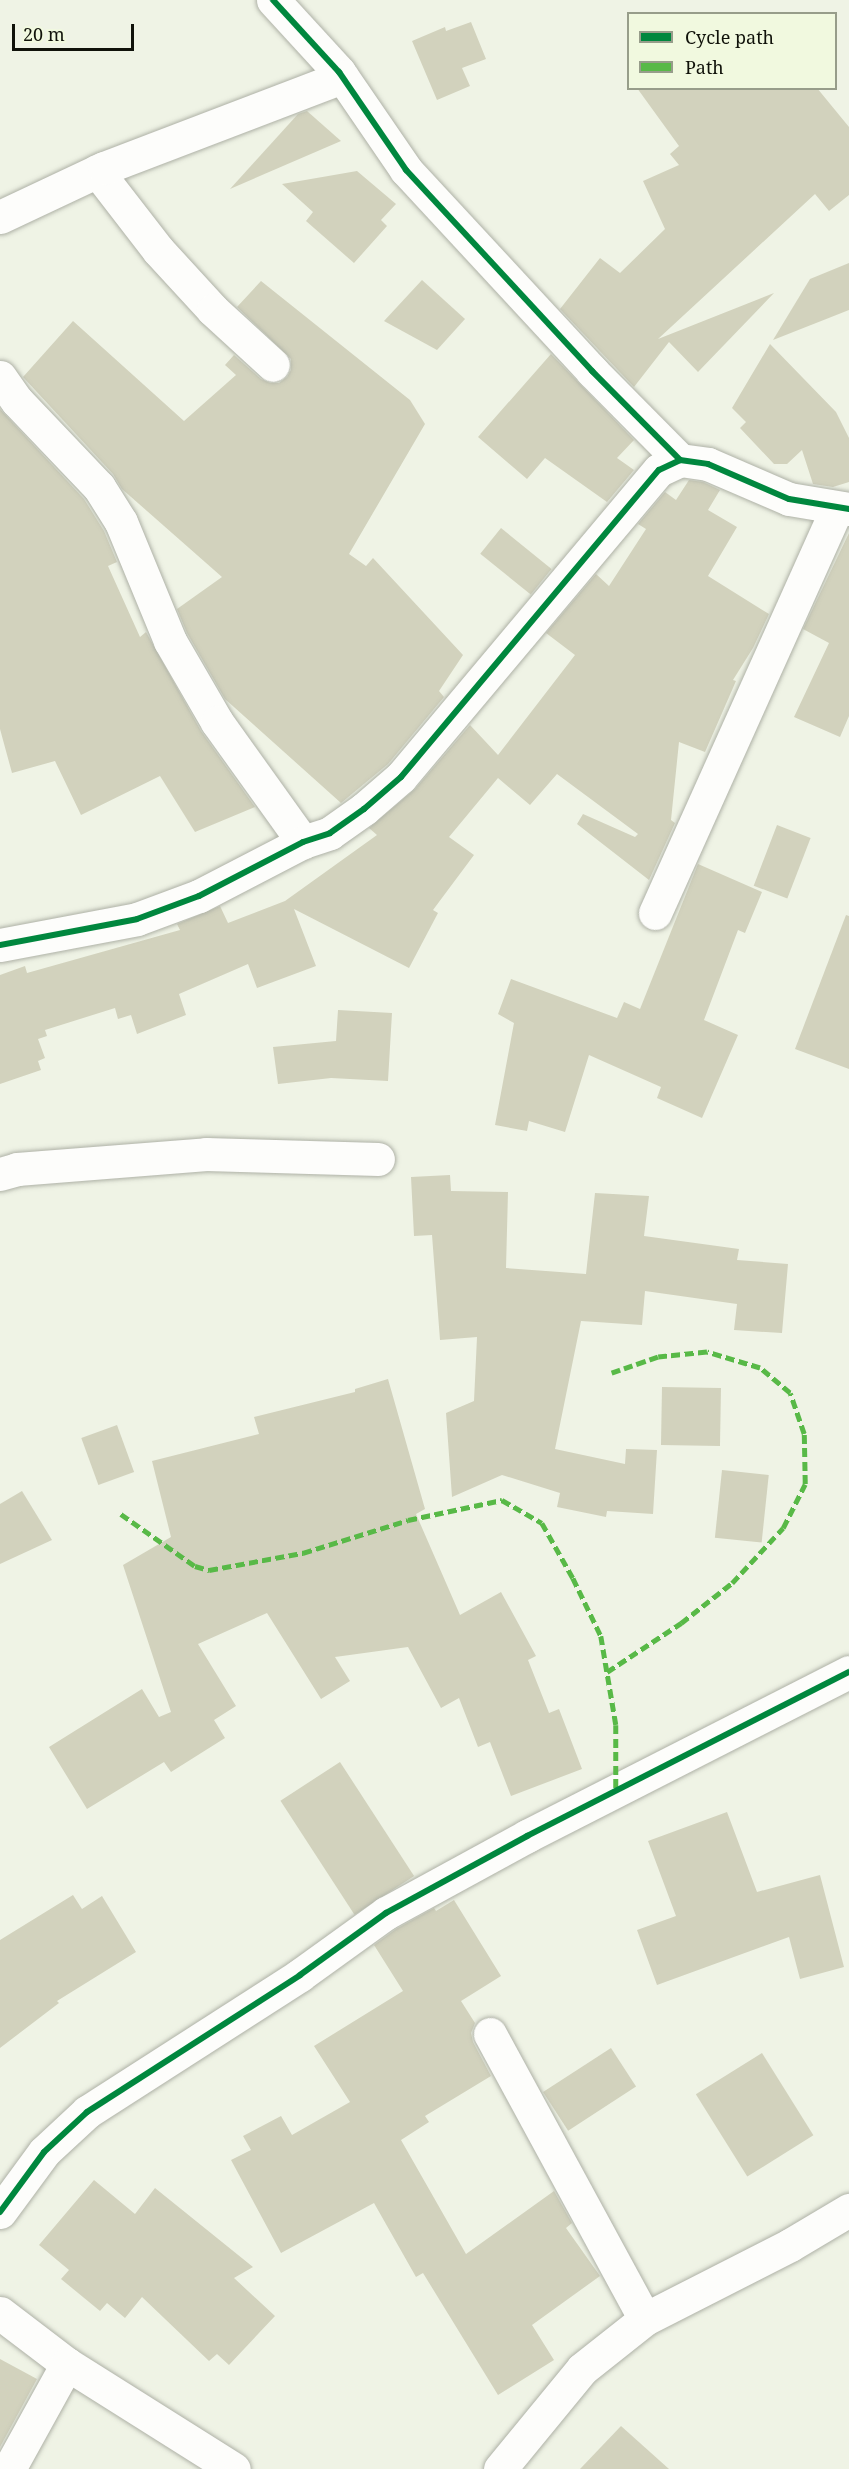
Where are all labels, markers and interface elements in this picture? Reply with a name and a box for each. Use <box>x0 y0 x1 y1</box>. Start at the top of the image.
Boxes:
scale bar <box>15 12 136 50</box>
legend <box>627 12 837 90</box>
text: 20 m <box>23 22 65 46</box>
text: Cycle path <box>685 25 774 49</box>
text: Path <box>685 55 724 79</box>

